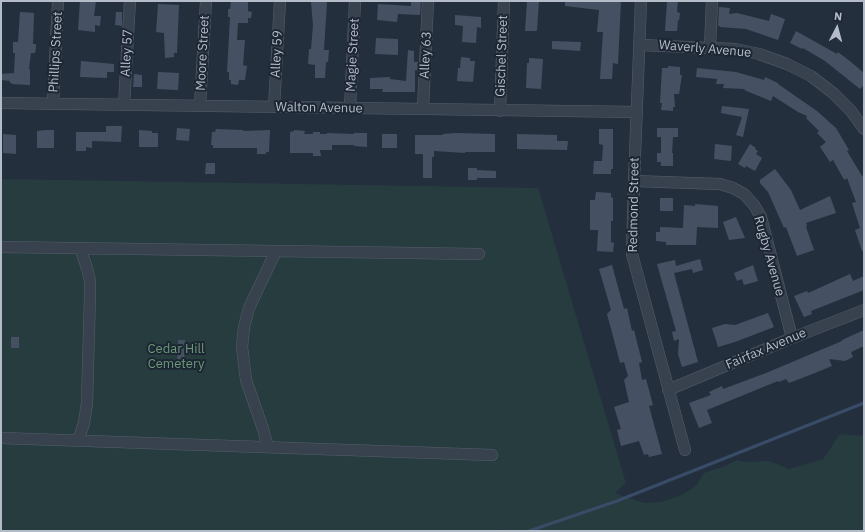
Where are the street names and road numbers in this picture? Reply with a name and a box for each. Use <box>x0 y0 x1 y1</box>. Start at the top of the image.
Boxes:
street label: Phillips Street <box>46 11 66 93</box>
street label: Moore Street <box>193 15 213 91</box>
street label: Gischel Street <box>493 15 511 97</box>
street label: Magie Street <box>343 18 363 92</box>
street label: Alley 57 <box>118 29 136 77</box>
street label: Alley 59 <box>268 30 286 78</box>
street label: Alley 63 <box>417 31 435 79</box>
street label: Waverly Avenue <box>658 37 752 61</box>
street label: Walton Avenue <box>275 99 363 117</box>
street label: Redmond Street <box>625 157 643 253</box>
street label: Rugby Avenue <box>750 214 788 298</box>
street label: Fairfax Avenue <box>723 325 809 373</box>

